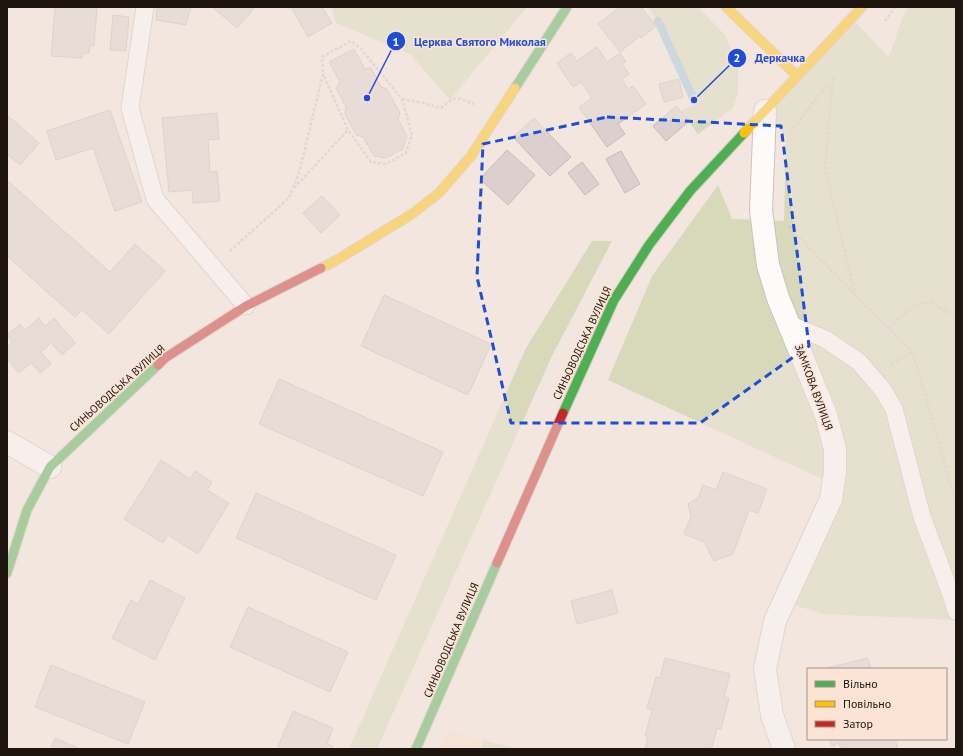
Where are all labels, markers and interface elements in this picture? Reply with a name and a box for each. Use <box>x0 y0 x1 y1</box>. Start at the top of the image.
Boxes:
callout: Церква Святого Миколая <box>386 29 554 53</box>
text: 1 <box>393 34 399 49</box>
text: Церква Святого Миколая <box>414 34 546 49</box>
callout: Деркачка <box>727 46 814 70</box>
text: 2 <box>734 50 740 65</box>
text: Деркачка <box>755 50 805 65</box>
street label: СИНЬОВОДСЬКА ВУЛИЦЯ <box>550 284 614 402</box>
street label: СИНЬОВОДСЬКА ВУЛИЦЯ <box>66 341 168 435</box>
street label: ЗАМКОВА ВУЛИЦЯ <box>792 342 836 432</box>
street label: СИНЬОВОДСЬКА ВУЛИЦЯ <box>420 580 482 700</box>
legend <box>807 668 947 740</box>
text: Вільно <box>843 676 878 691</box>
text: Повільно <box>843 696 891 711</box>
text: Затор <box>843 716 873 731</box>

